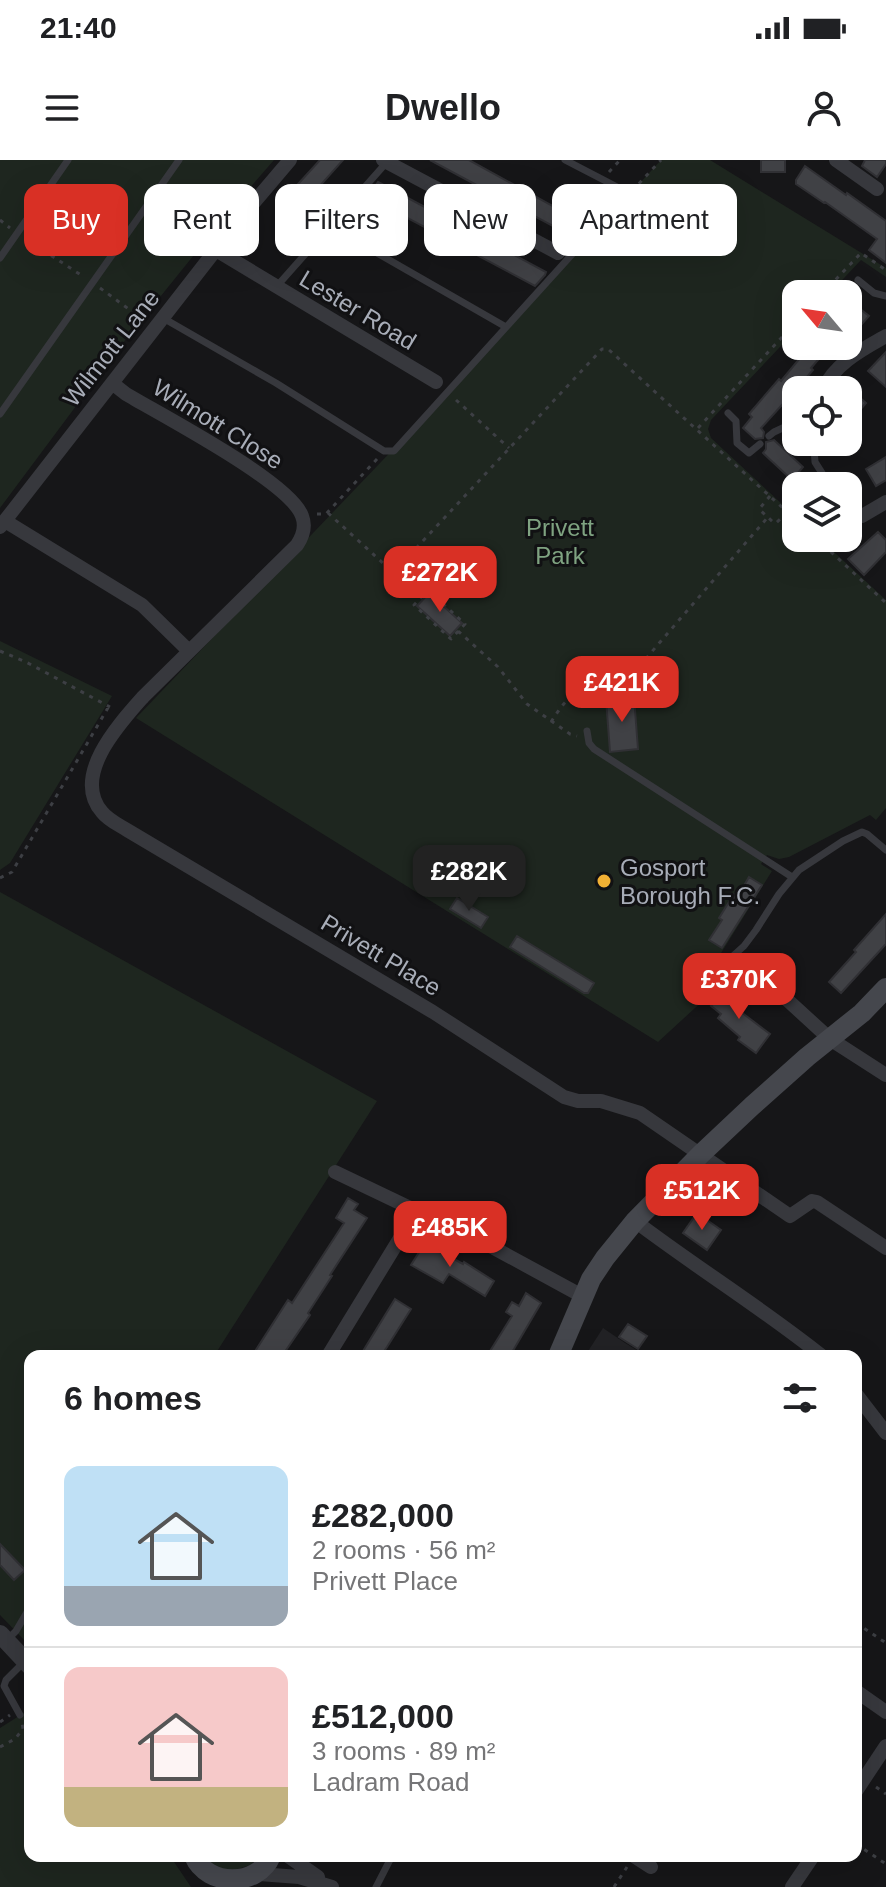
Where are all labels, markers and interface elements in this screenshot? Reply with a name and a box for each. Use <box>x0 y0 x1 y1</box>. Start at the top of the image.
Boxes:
text: 21:40 <box>40 11 117 44</box>
icon: menu <box>40 86 84 130</box>
icon: person <box>802 86 846 130</box>
text: Dwello <box>385 87 501 128</box>
chip: Buy <box>24 184 128 256</box>
chip: Rent <box>144 184 259 256</box>
chip: Filters <box>275 184 408 256</box>
chip: New <box>424 184 536 256</box>
chip: Apartment <box>552 184 737 256</box>
street label: Lester Road <box>295 265 421 355</box>
north arrow <box>782 280 862 360</box>
map controls <box>782 280 862 552</box>
street label: Wilmott Lane <box>57 285 165 411</box>
street label: Wilmott Close <box>148 373 288 475</box>
button: locate <box>782 376 862 456</box>
button: layers <box>782 472 862 552</box>
park label: Privett Park <box>526 514 594 569</box>
pin: £272K <box>384 546 496 614</box>
text: £272K <box>402 557 478 587</box>
pin: £421K <box>566 656 678 724</box>
text: £421K <box>584 667 660 697</box>
pin: £282K <box>413 845 525 913</box>
place label: Gosport Borough F.C. <box>620 854 760 909</box>
text: £282K <box>431 856 507 886</box>
marker: Gosport Borough F.C. <box>595 872 613 890</box>
street label: Privett Place <box>316 909 446 1001</box>
pin: £370K <box>683 953 795 1021</box>
text: £370K <box>701 964 777 994</box>
pin: £512K <box>646 1164 758 1232</box>
text: £512K <box>664 1175 740 1205</box>
pin: £485K <box>394 1201 506 1269</box>
text: £485K <box>412 1212 488 1242</box>
icon: filters <box>778 1376 822 1420</box>
text: 6 homes <box>64 1379 202 1417</box>
text: £282,000 <box>312 1496 454 1534</box>
icon: home <box>128 1498 224 1594</box>
text: 2 rooms · 56 m² <box>312 1535 496 1565</box>
text: Privett Place <box>312 1566 458 1596</box>
text: £512,000 <box>312 1697 454 1735</box>
icon: home <box>128 1699 224 1795</box>
text: 3 rooms · 89 m² <box>312 1736 496 1766</box>
text: Ladram Road <box>312 1767 470 1797</box>

